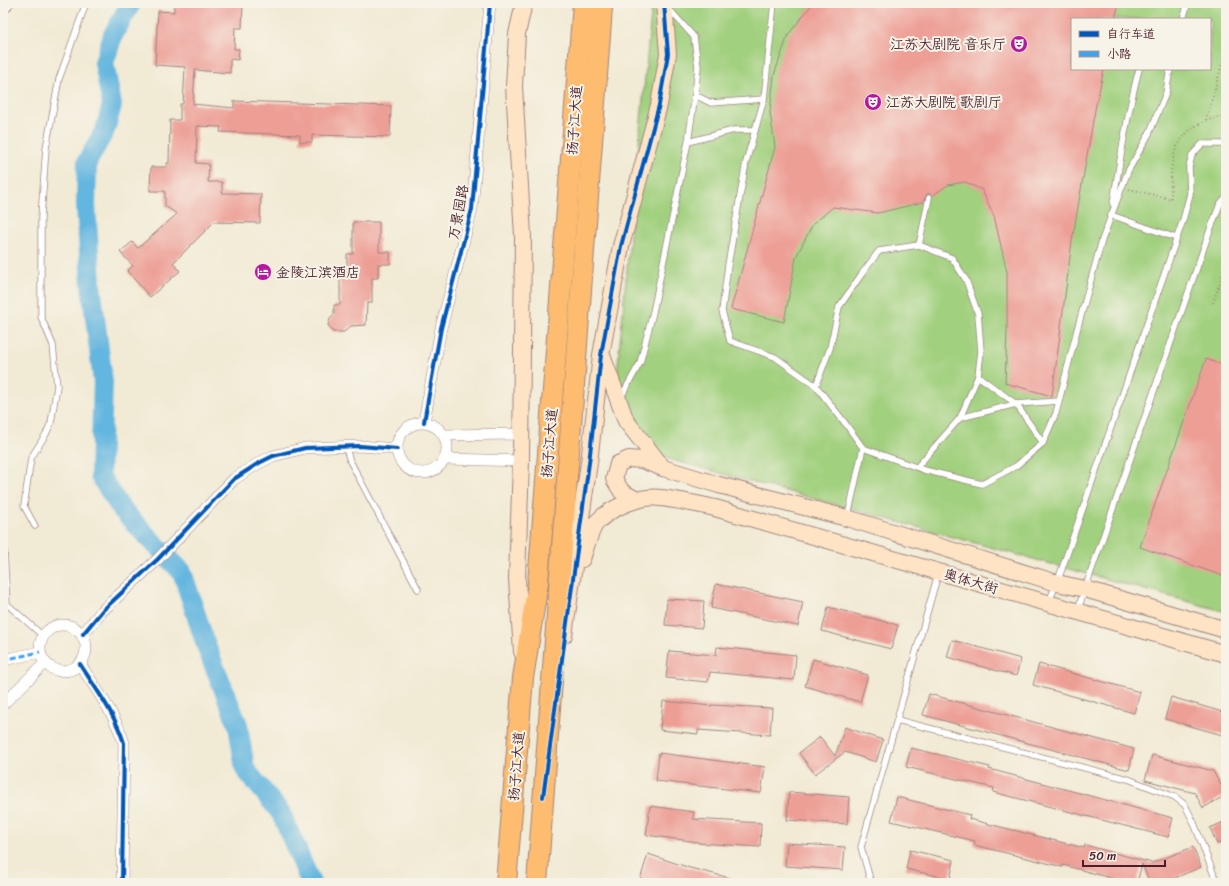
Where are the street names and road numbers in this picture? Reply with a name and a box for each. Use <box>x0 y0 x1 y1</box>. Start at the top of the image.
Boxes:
street label: 扬子江大道 <box>560 84 589 156</box>
street label: 万景园路 <box>441 182 476 242</box>
street label: 扬子江大道 <box>534 407 565 479</box>
street label: 奥体大街 <box>941 562 1001 601</box>
street label: 扬子江大道 <box>501 730 532 802</box>

